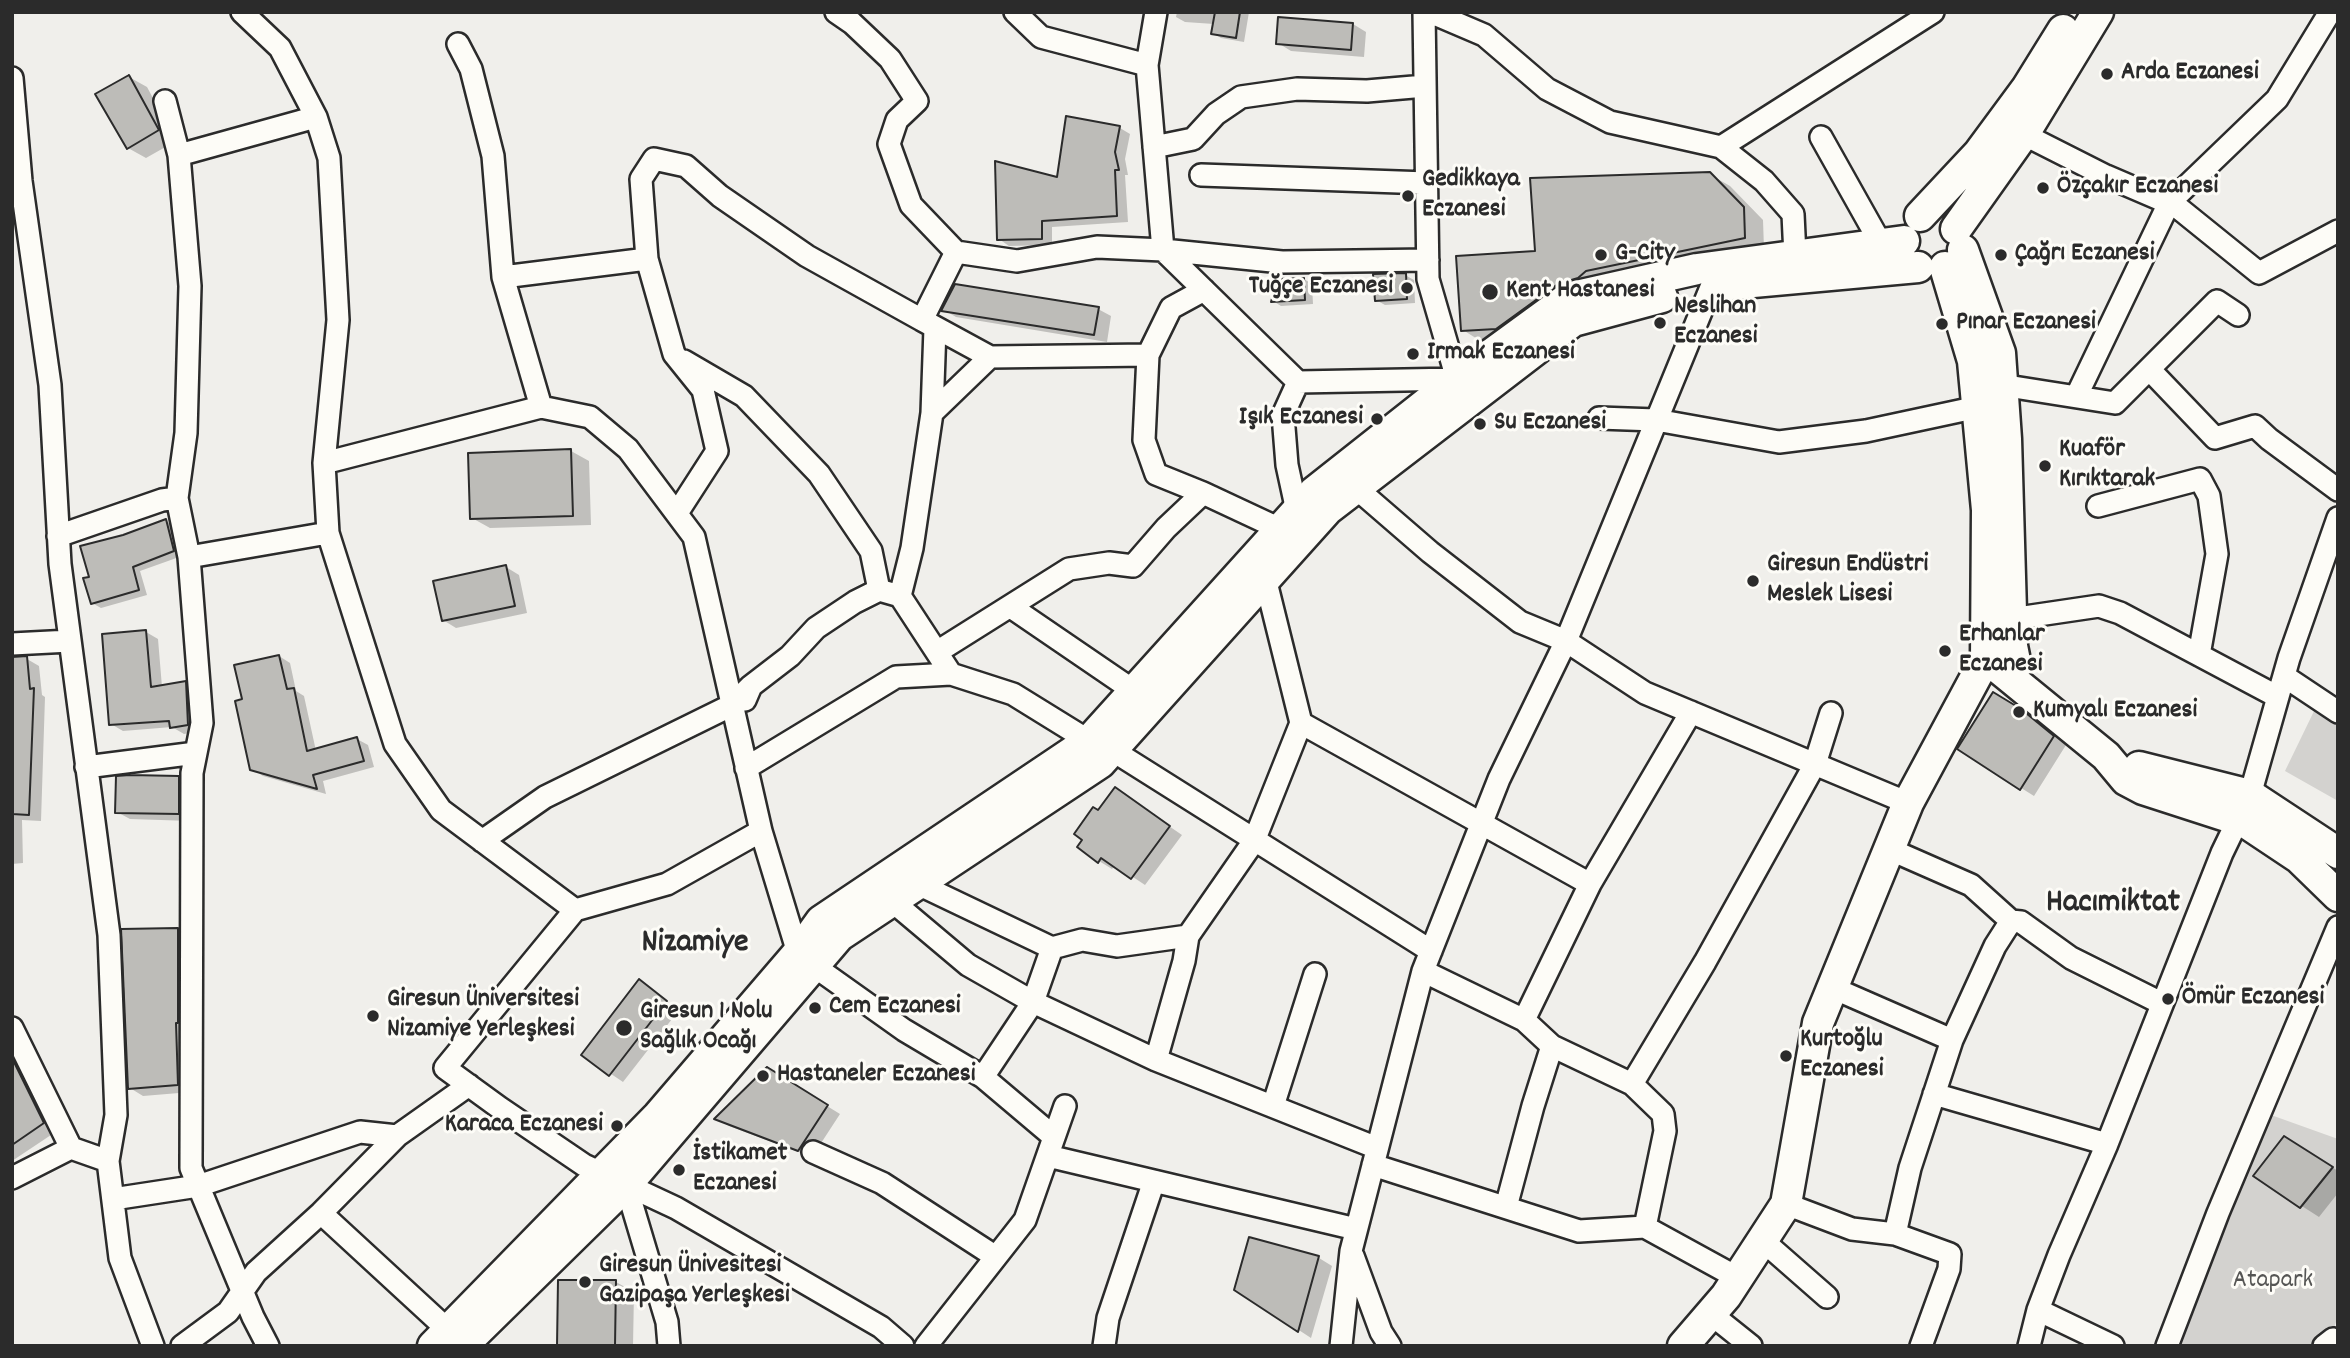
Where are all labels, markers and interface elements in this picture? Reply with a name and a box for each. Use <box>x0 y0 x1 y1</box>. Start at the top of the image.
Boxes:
place label: Arda Eczanesi <box>2121 58 2259 90</box>
marker: Arda Eczanesi <box>2099 66 2115 82</box>
place label: Gedikkaya Eczanesi <box>1422 165 1520 227</box>
place label: Özçakır Eczanesi <box>2057 172 2218 204</box>
marker: Özçakır Eczanesi <box>2035 180 2051 196</box>
marker: Gedikkaya Eczanesi <box>1400 188 1416 204</box>
place label: G-City <box>1615 239 1675 271</box>
place label: Çağrı Eczanesi <box>2015 239 2155 271</box>
marker: G-City <box>1593 247 1609 263</box>
marker: Çağrı Eczanesi <box>1993 247 2009 263</box>
place label: Tuğçe Eczanesi <box>1249 272 1393 304</box>
place label: Kent Hastanesi <box>1506 276 1654 308</box>
marker: Tuğçe Eczanesi <box>1399 280 1415 296</box>
marker: Kent Hastanesi <box>1480 282 1500 302</box>
place label: Neslihan Eczanesi <box>1674 292 1757 354</box>
place label: Pınar Eczanesi <box>1956 308 2096 340</box>
marker: Neslihan Eczanesi <box>1652 315 1668 331</box>
marker: Pınar Eczanesi <box>1934 316 1950 332</box>
place label: Irmak Eczanesi <box>1427 338 1575 370</box>
marker: Irmak Eczanesi <box>1405 346 1421 362</box>
place label: Işık Eczanesi <box>1239 403 1363 435</box>
place label: Su Eczanesi <box>1494 408 1606 440</box>
marker: Işık Eczanesi <box>1369 411 1385 427</box>
marker: Su Eczanesi <box>1472 416 1488 432</box>
place label: Kuaför Kırıktarak <box>2059 435 2155 496</box>
marker: Kuaför Kırıktarak <box>2037 458 2053 474</box>
place label: Giresun Endüstri Meslek Lisesi <box>1767 550 1928 612</box>
marker: Giresun Endüstri Meslek Lisesi <box>1745 573 1761 589</box>
place label: Erhanlar Eczanesi <box>1959 620 2045 682</box>
marker: Erhanlar Eczanesi <box>1937 643 1953 659</box>
place label: Kumyalı Eczanesi <box>2033 696 2197 728</box>
marker: Kumyalı Eczanesi <box>2011 704 2027 720</box>
district label: Hacımiktat <box>2046 885 2180 925</box>
district label: Nizamiye <box>642 925 748 965</box>
place label: Ömür Eczanesi <box>2182 983 2324 1015</box>
place label: Giresun Üniversitesi Nizamiye Yerleşkesi <box>387 985 579 1046</box>
marker: Ömür Eczanesi <box>2160 991 2176 1007</box>
place label: Cem Eczanesi <box>829 992 961 1024</box>
place label: Giresun 1 Nolu Sağlık Ocağı <box>640 997 773 1058</box>
marker: Cem Eczanesi <box>807 1000 823 1016</box>
marker: Giresun Üniversitesi Nizamiye Yerleşkesi <box>365 1008 381 1024</box>
marker: Giresun 1 Nolu Sağlık Ocağı <box>614 1018 634 1038</box>
place label: Kurtoğlu Eczanesi <box>1800 1025 1883 1086</box>
marker: Kurtoğlu Eczanesi <box>1778 1048 1794 1064</box>
place label: Hastaneler Eczanesi <box>777 1060 975 1092</box>
marker: Hastaneler Eczanesi <box>755 1068 771 1084</box>
place label: Karaca Eczanesi <box>445 1110 603 1142</box>
marker: Karaca Eczanesi <box>609 1118 625 1134</box>
place label: İstikamet Eczanesi <box>693 1139 787 1200</box>
marker: İstikamet Eczanesi <box>671 1162 687 1178</box>
place label: Giresun Ünivesitesi Gazipaşa Yerleşkesi <box>599 1251 790 1312</box>
park label: Atapark <box>2233 1266 2313 1298</box>
marker: Giresun Ünivesitesi Gazipaşa Yerleşkesi <box>577 1274 593 1290</box>

